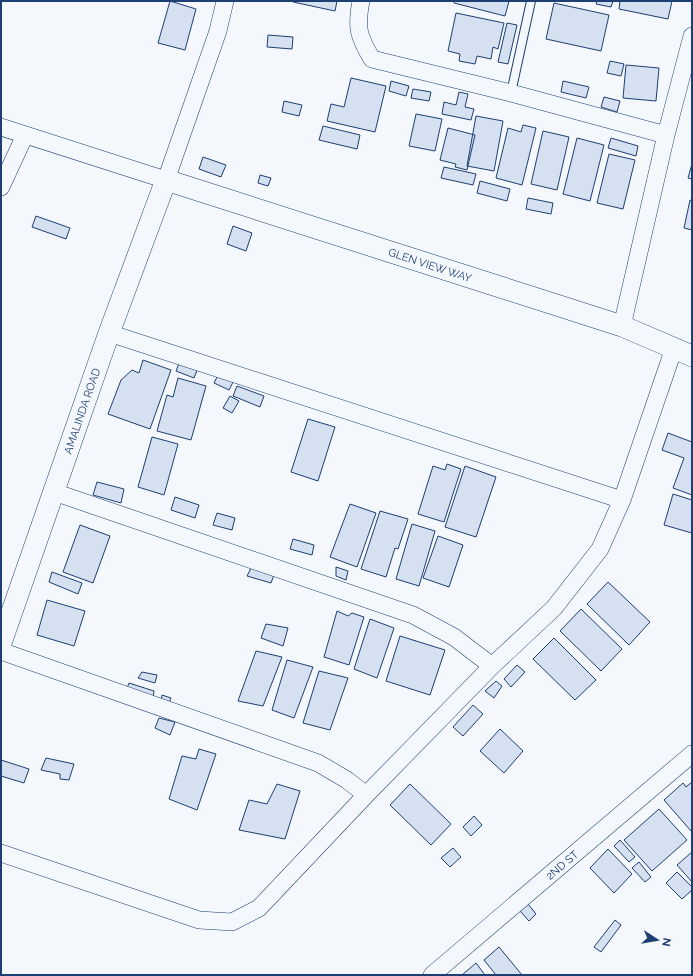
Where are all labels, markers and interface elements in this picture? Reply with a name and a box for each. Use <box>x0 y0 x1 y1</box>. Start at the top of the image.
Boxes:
street label: GLEN VIEW WAY <box>386 246 473 285</box>
street label: AMALINDA ROAD <box>62 366 103 456</box>
street label: 2ND ST <box>543 848 581 883</box>
north arrow <box>637 920 677 960</box>
text: N <box>659 937 674 947</box>

